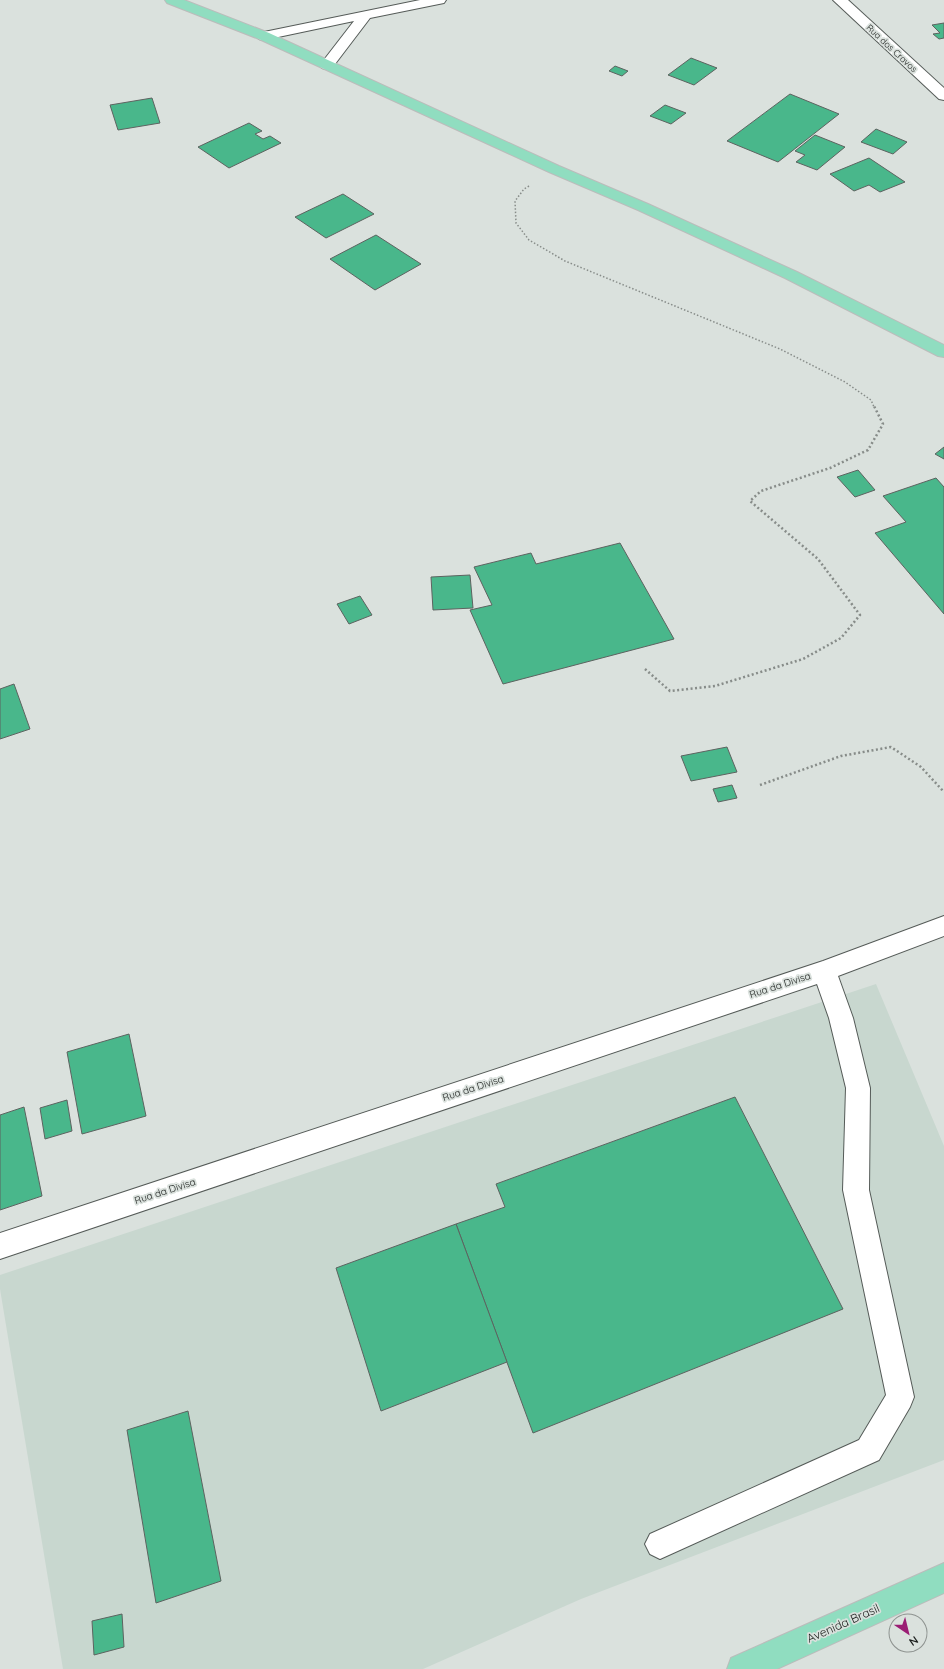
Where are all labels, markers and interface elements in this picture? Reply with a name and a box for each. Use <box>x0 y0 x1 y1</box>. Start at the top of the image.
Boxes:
street label: Rua dos Cravos <box>864 22 920 74</box>
street label: Rua da Divisa <box>748 969 812 1001</box>
street label: Rua da Divisa <box>441 1072 505 1104</box>
street label: Rua da Divisa <box>133 1175 197 1207</box>
street label: Avenida Brasil <box>804 1600 882 1646</box>
north arrow <box>888 1613 928 1653</box>
text: N <box>906 1633 921 1649</box>

